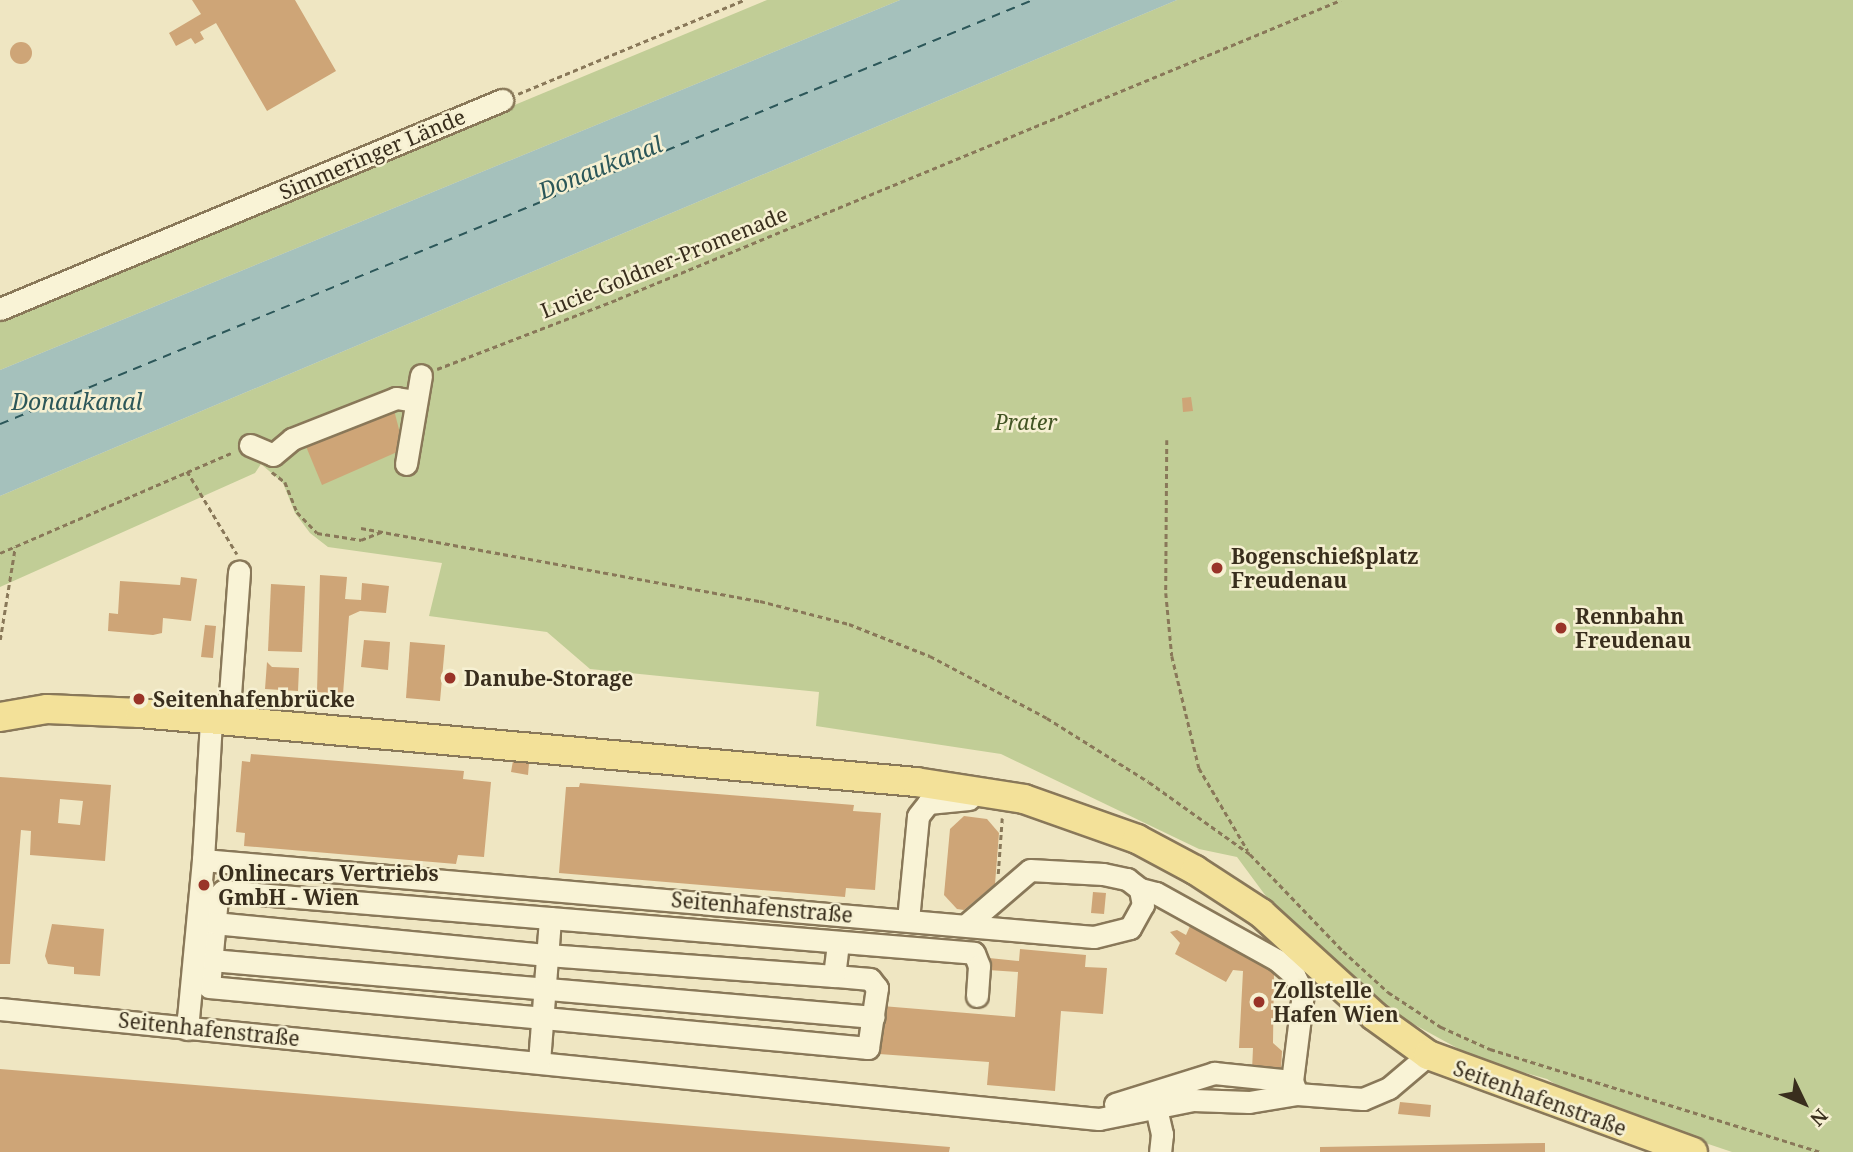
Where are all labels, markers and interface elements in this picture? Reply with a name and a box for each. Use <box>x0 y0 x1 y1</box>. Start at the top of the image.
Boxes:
street label: Simmeringer Lände <box>275 103 469 205</box>
water label: Donaukanal <box>534 130 666 204</box>
street label: Lucie-Goldner-Promenade <box>537 201 791 323</box>
water label: Donaukanal <box>11 387 143 415</box>
park label: Prater <box>995 409 1057 435</box>
place label: Bogenschießplatz Freudenau <box>1231 543 1418 593</box>
marker: Bogenschießplatz Freudenau <box>1209 560 1225 576</box>
place label: Rennbahn Freudenau <box>1575 603 1691 653</box>
marker: Rennbahn Freudenau <box>1553 620 1569 636</box>
place label: Danube-Storage <box>464 665 633 691</box>
marker: Danube-Storage <box>442 670 458 686</box>
place label: Seitenhafenbrücke <box>153 686 355 712</box>
marker: Seitenhafenbrücke <box>131 691 147 707</box>
place label: Onlinecars Vertriebs GmbH - Wien <box>218 860 439 910</box>
marker: Onlinecars Vertriebs GmbH - Wien <box>196 877 212 893</box>
street label: Seitenhafenstraße <box>670 887 854 927</box>
place label: Zollstelle Hafen Wien <box>1273 977 1399 1027</box>
marker: Zollstelle Hafen Wien <box>1251 994 1267 1010</box>
street label: Seitenhafenstraße <box>117 1007 301 1051</box>
street label: Seitenhafenstraße <box>1450 1055 1630 1141</box>
north arrow <box>1769 1068 1839 1138</box>
text: N <box>1805 1103 1834 1132</box>

